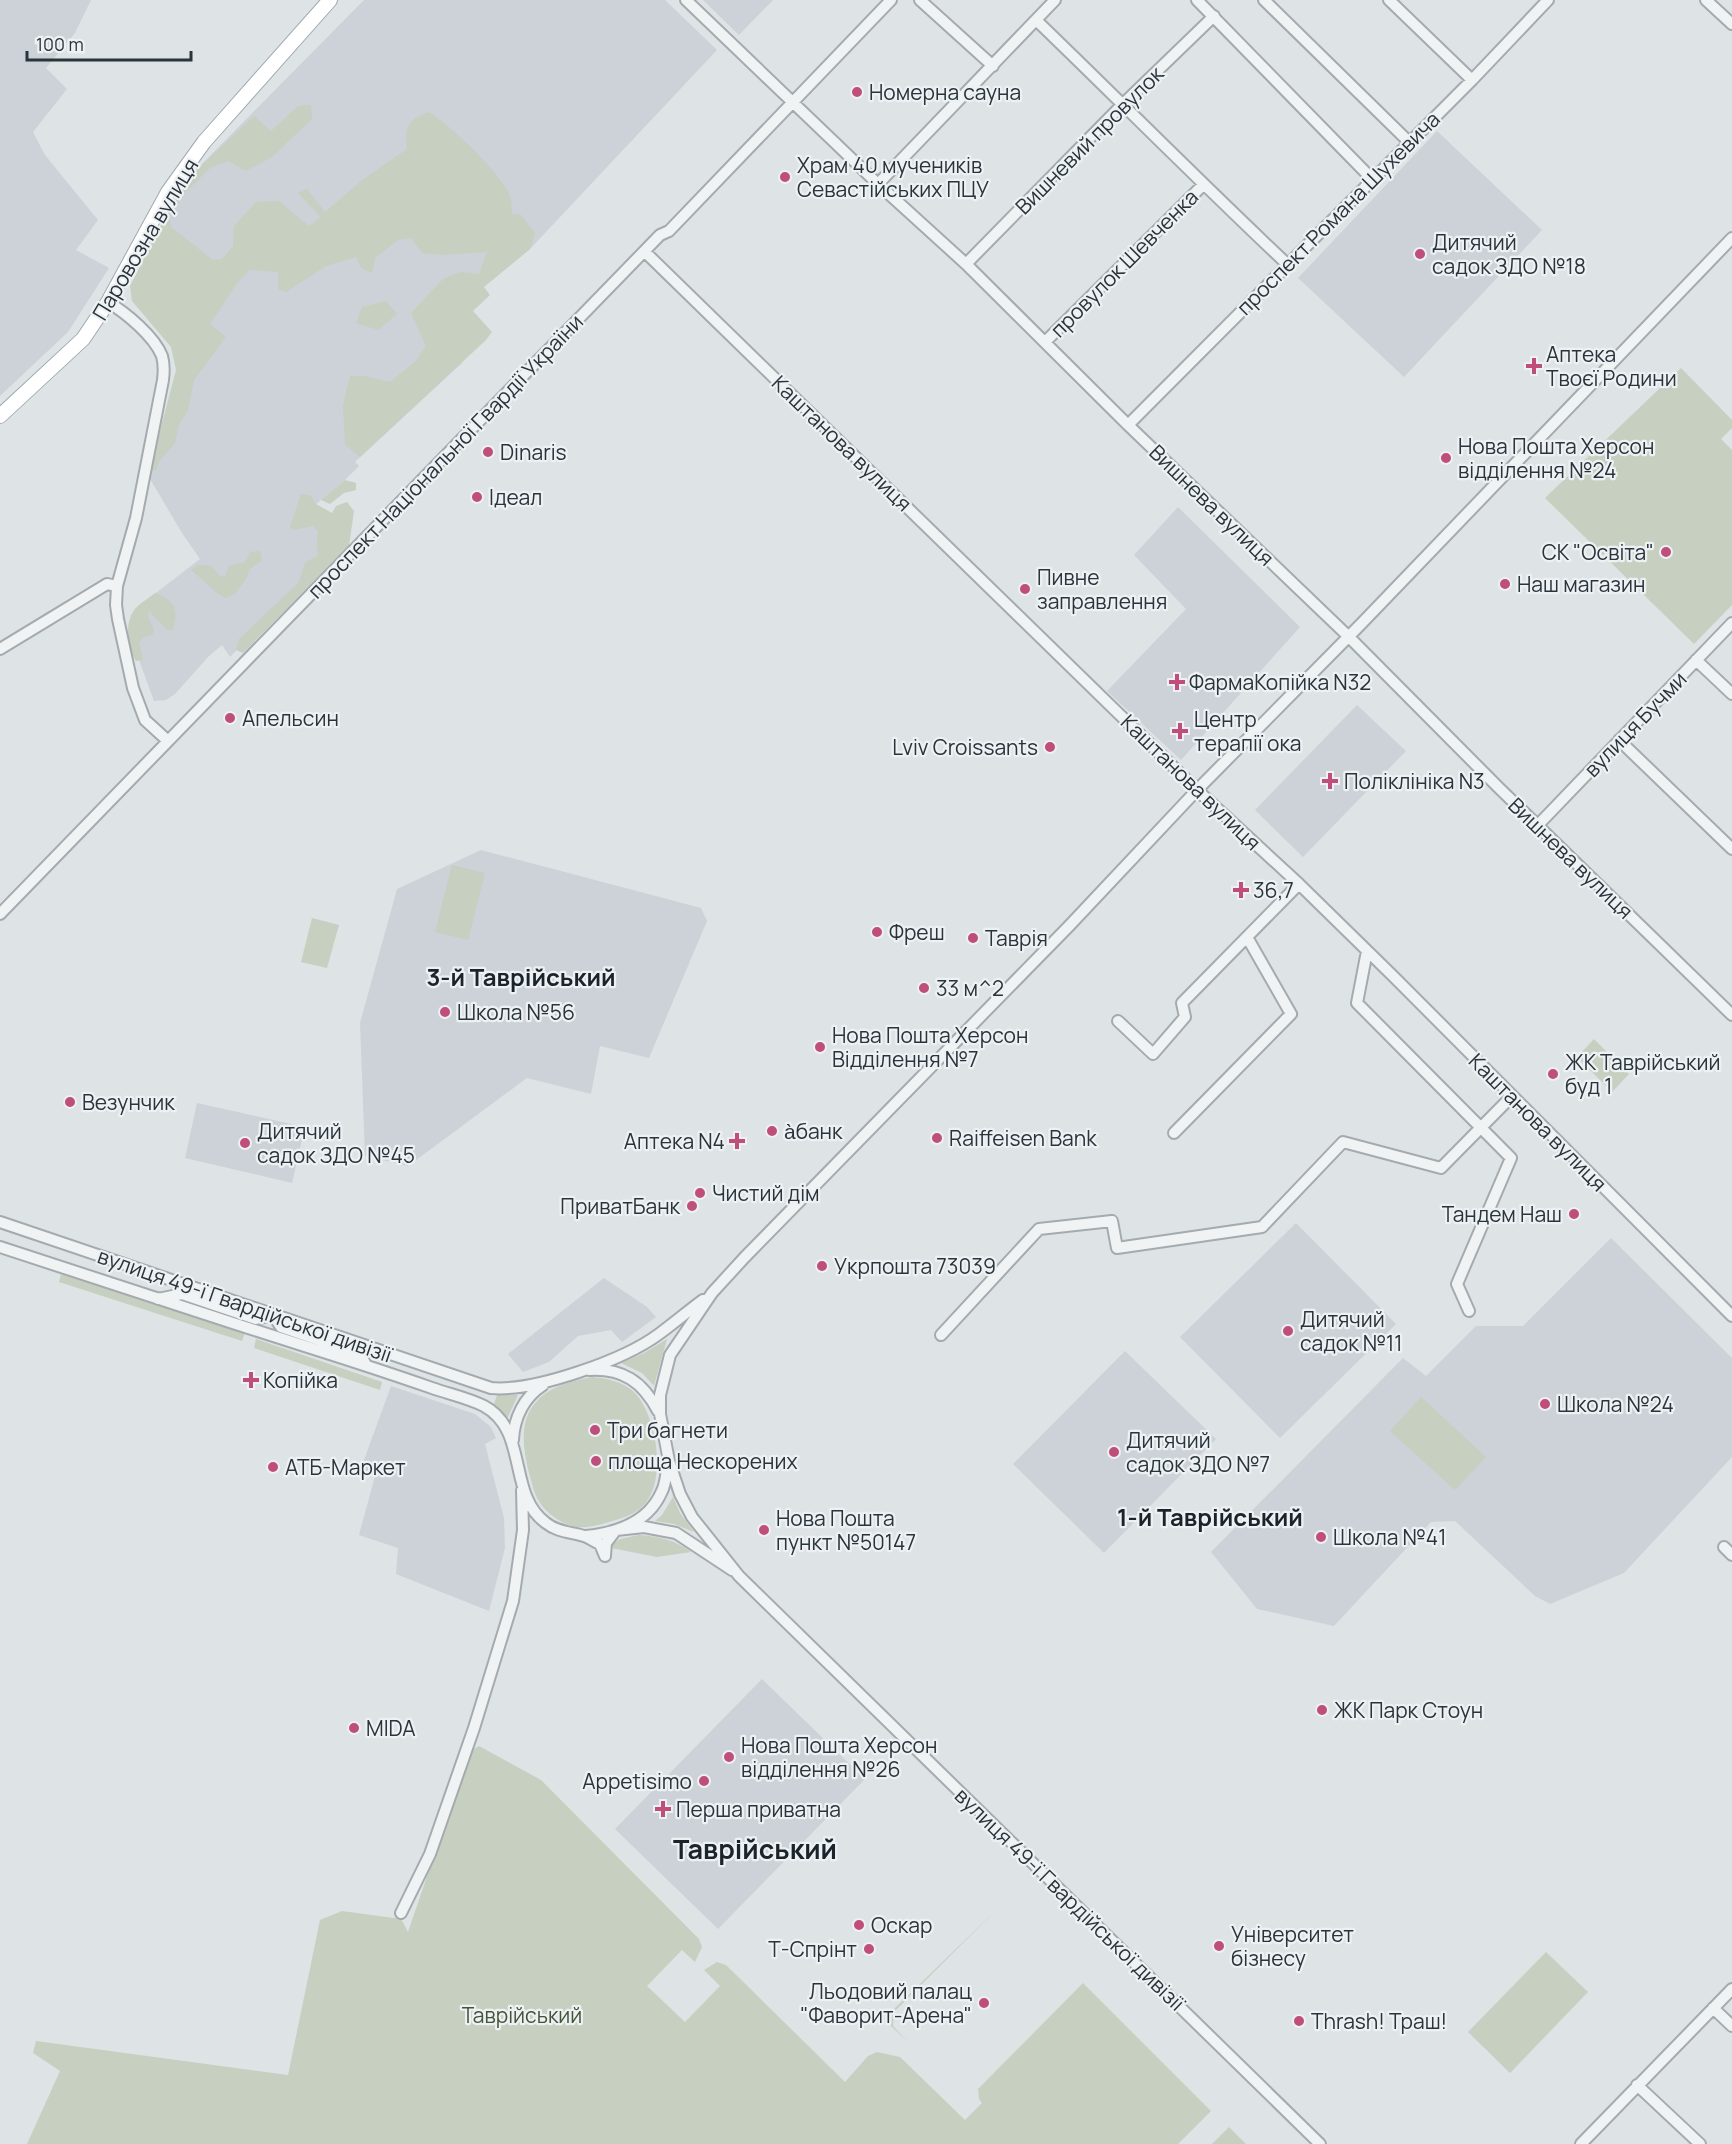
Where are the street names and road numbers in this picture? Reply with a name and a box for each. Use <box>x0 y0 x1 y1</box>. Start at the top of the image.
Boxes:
street label: Вишневий провулок <box>1009 60 1169 220</box>
street label: проспект Романа Шухевича <box>1230 105 1446 321</box>
street label: Паровозна вулиця <box>86 153 204 325</box>
street label: провулок Шевченка <box>1044 183 1204 343</box>
street label: проспект Національної Гвардії України <box>301 308 589 604</box>
street label: Каштанова вулиця <box>766 369 918 517</box>
street label: Вишнева вулиця <box>1144 438 1280 572</box>
street label: вулиця Бучми <box>1578 665 1692 783</box>
street label: Каштанова вулиця <box>1115 708 1267 856</box>
street label: Вишнева вулиця <box>1503 791 1639 925</box>
street label: Каштанова вулиця <box>1463 1047 1613 1197</box>
street label: вулиця 49-ї Гвардійської дивізії <box>94 1241 397 1369</box>
street label: вулиця 49-ї Гвардійської дивізії <box>949 1781 1192 2017</box>

